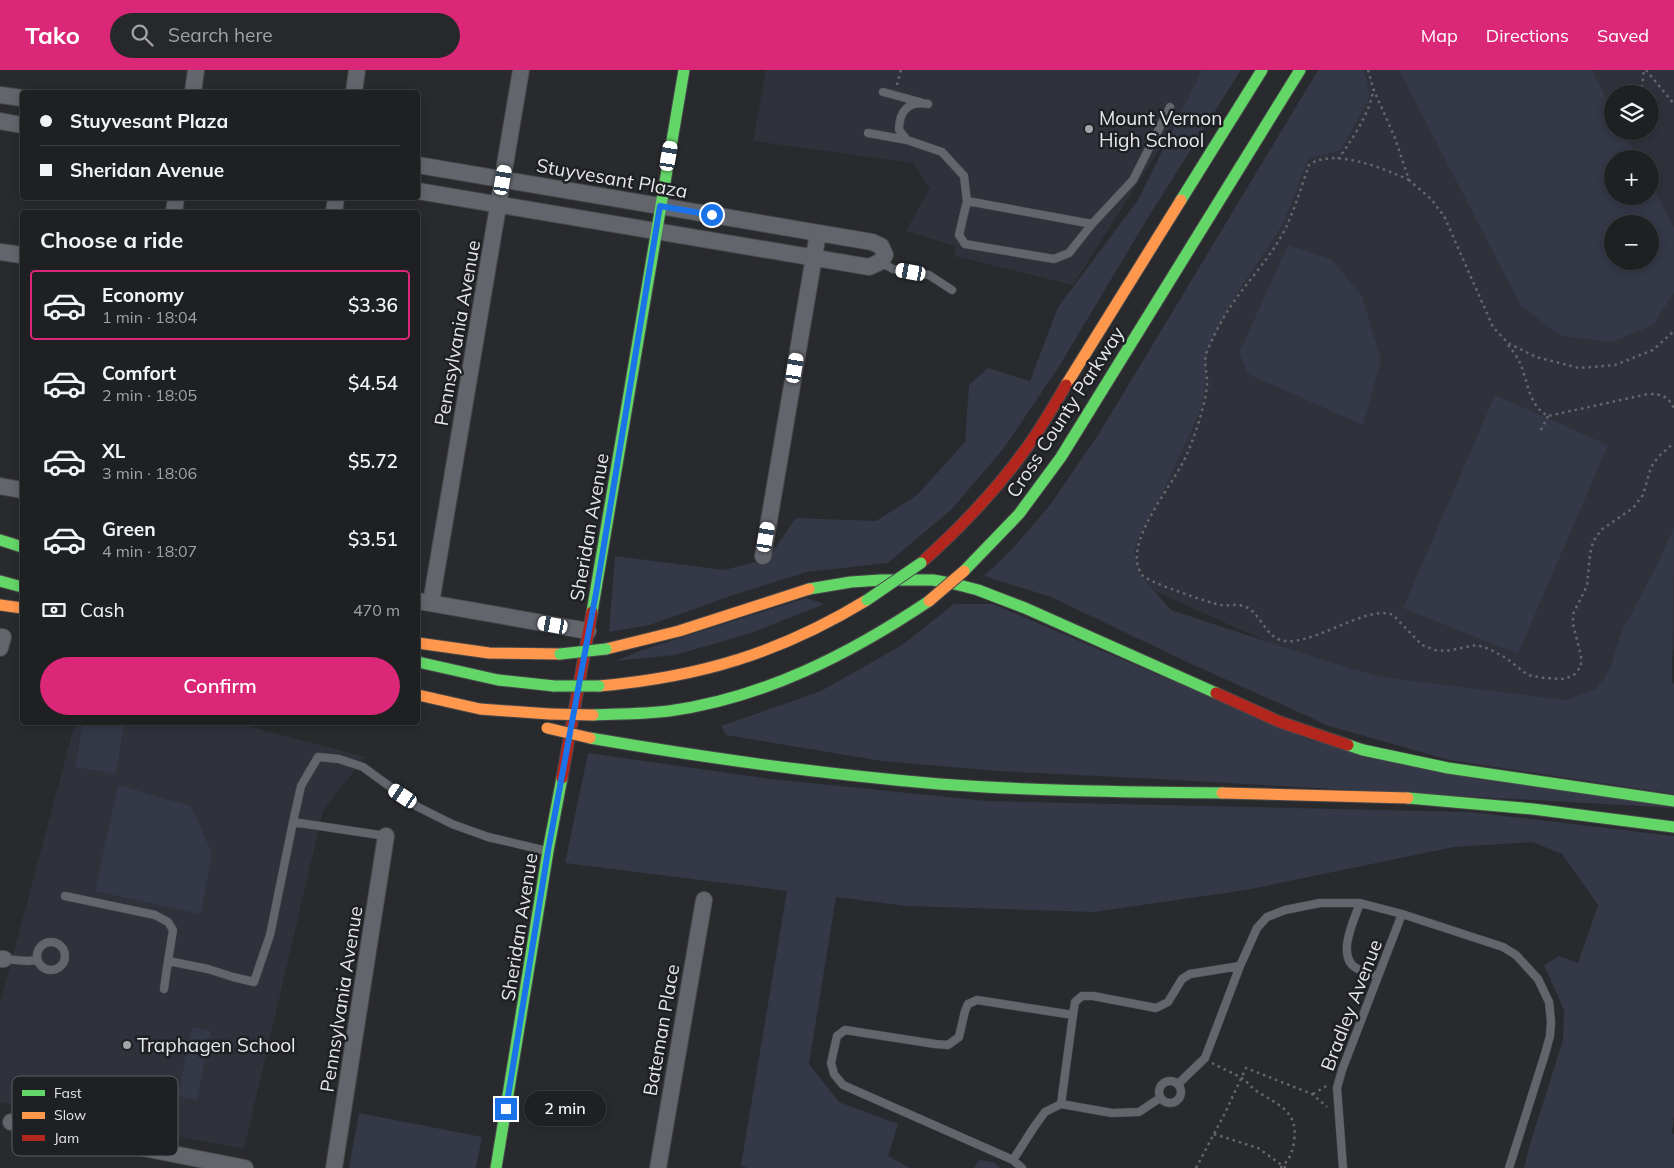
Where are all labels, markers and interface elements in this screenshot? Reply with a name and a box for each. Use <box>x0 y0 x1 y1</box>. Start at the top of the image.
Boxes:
search box <box>110 13 460 58</box>
text: Tako <box>25 20 80 50</box>
icon: search <box>128 21 156 49</box>
text: Search here <box>168 23 273 47</box>
text: Map <box>1421 24 1458 47</box>
text: Directions <box>1486 24 1569 47</box>
text: Saved <box>1597 24 1649 47</box>
map controls <box>1604 85 1659 270</box>
button: layers <box>1604 85 1659 140</box>
place label: Mount Vernon High School <box>1099 106 1222 152</box>
text: Stuyvesant Plaza <box>70 109 228 133</box>
marker: Mount Vernon High School <box>1083 123 1095 135</box>
car <box>659 140 678 172</box>
button: + <box>1604 150 1659 205</box>
street label: Stuyvesant Plaza <box>535 153 689 203</box>
text: Sheridan Avenue <box>70 158 224 182</box>
car <box>493 164 512 196</box>
route start <box>701 204 723 226</box>
button: − <box>1604 215 1659 270</box>
text: Choose a ride <box>40 226 183 254</box>
street label: Pennsylvania Avenue <box>429 238 485 428</box>
car <box>894 262 927 282</box>
icon: car <box>42 283 87 328</box>
text: Economy <box>102 283 184 307</box>
text: $3.36 <box>348 293 398 317</box>
text: 1 min · 18:04 <box>102 307 197 327</box>
street label: Cross County Parkway <box>1001 322 1129 502</box>
car <box>785 352 804 384</box>
icon: car <box>42 361 87 406</box>
text: Comfort <box>102 361 176 385</box>
text: $4.54 <box>348 371 398 395</box>
text: 2 min · 18:05 <box>102 385 197 405</box>
icon: car <box>42 439 87 484</box>
text: XL <box>102 439 125 463</box>
text: $5.72 <box>348 449 398 473</box>
street label: Sheridan Avenue <box>564 451 614 603</box>
text: 3 min · 18:06 <box>102 463 197 483</box>
icon: car <box>42 517 87 562</box>
text: Green <box>102 517 156 541</box>
car <box>756 521 775 553</box>
text: $3.51 <box>348 527 398 551</box>
text: 4 min · 18:07 <box>102 541 197 561</box>
icon: cash <box>40 596 68 624</box>
text: Cash <box>80 598 125 622</box>
text: 470 m <box>353 600 400 620</box>
car <box>536 615 569 635</box>
button: Confirm <box>40 657 400 715</box>
car <box>386 781 419 811</box>
street label: Sheridan Avenue <box>495 851 543 1003</box>
street label: Pennsylvania Avenue <box>314 904 368 1094</box>
street label: Bradley Avenue <box>1315 936 1387 1074</box>
street label: Bateman Place <box>638 962 684 1098</box>
place label: Traphagen School <box>137 1033 296 1057</box>
marker: Traphagen School <box>121 1039 133 1051</box>
legend <box>12 1076 178 1156</box>
text: Fast <box>54 1084 82 1102</box>
callout: 2 min <box>524 1092 606 1126</box>
route end <box>495 1098 517 1120</box>
text: 2 min <box>544 1098 586 1118</box>
text: Slow <box>54 1106 86 1124</box>
text: Jam <box>54 1129 79 1147</box>

